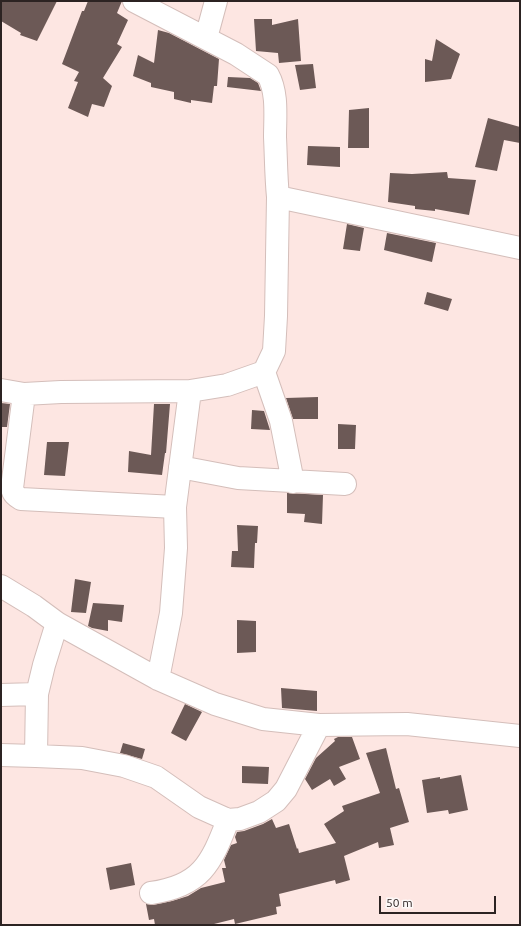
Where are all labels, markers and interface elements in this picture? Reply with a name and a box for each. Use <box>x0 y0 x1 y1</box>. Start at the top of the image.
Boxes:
scale bar <box>381 888 498 914</box>
text: 50 m <box>386 896 413 909</box>

